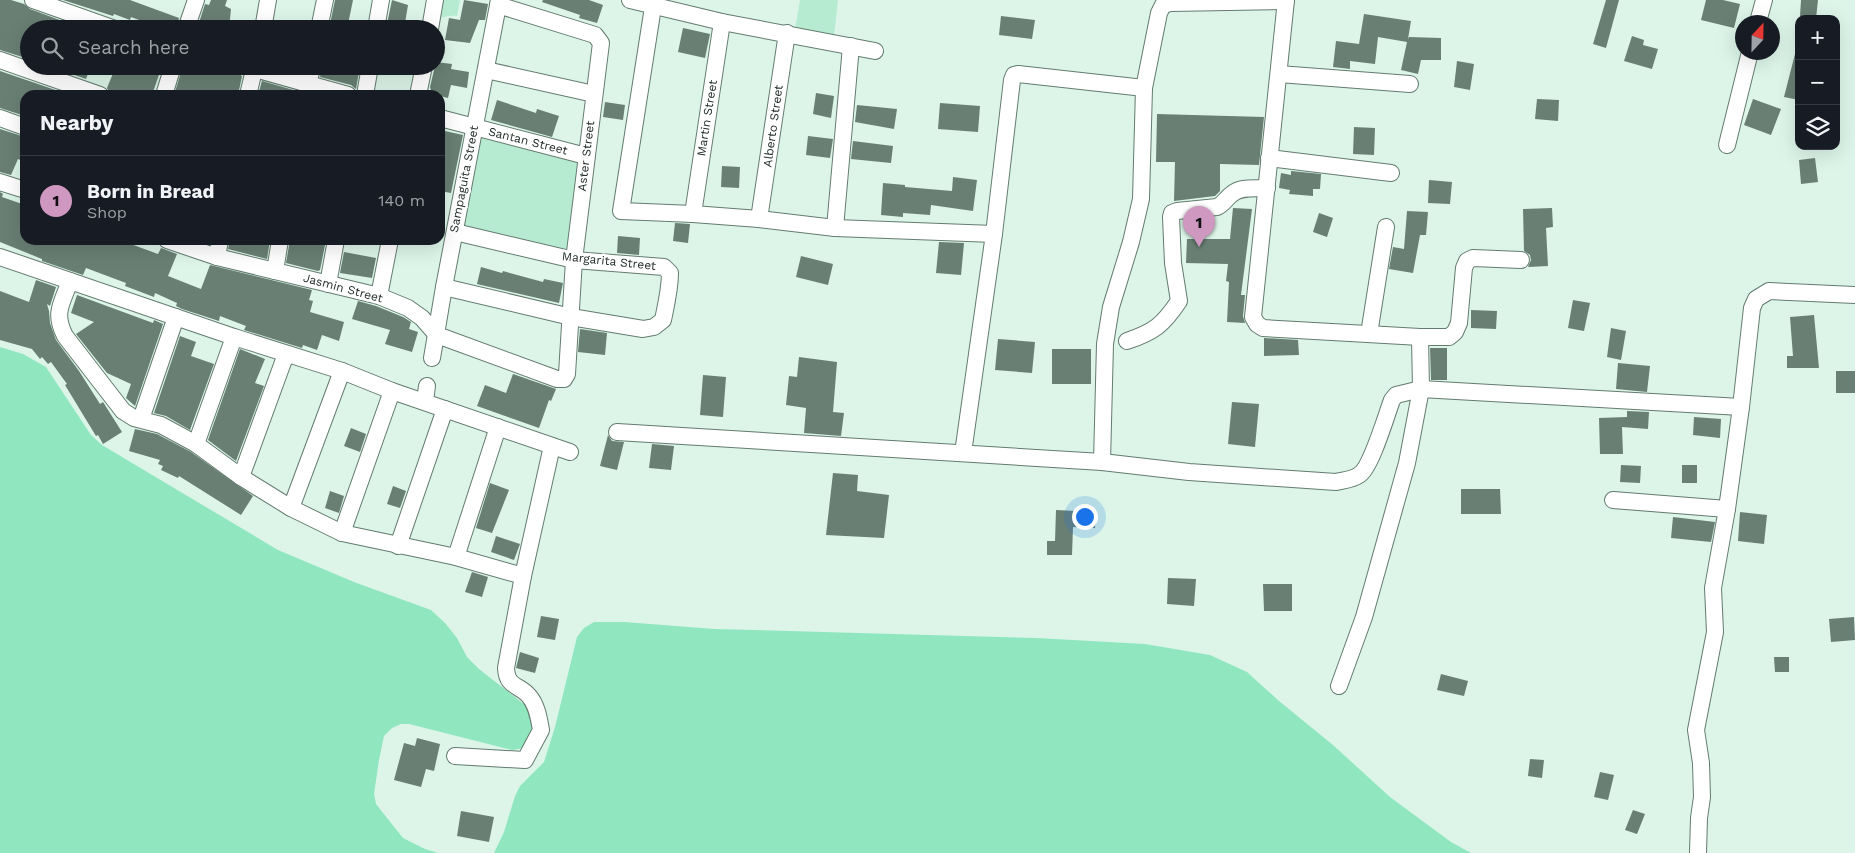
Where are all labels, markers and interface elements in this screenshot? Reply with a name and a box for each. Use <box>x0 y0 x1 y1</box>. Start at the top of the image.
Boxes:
north arrow <box>1735 15 1780 60</box>
map controls <box>1795 15 1840 150</box>
button: + <box>1795 15 1840 60</box>
search box <box>20 20 445 75</box>
icon: search <box>38 34 66 62</box>
text: Search here <box>78 36 189 59</box>
button: − <box>1795 60 1840 105</box>
street label: Martin Street <box>694 79 720 157</box>
street label: Alberto Street <box>760 84 786 168</box>
button: layers <box>1795 105 1840 150</box>
text: Nearby <box>40 110 113 135</box>
street label: Aster Street <box>575 120 597 192</box>
street label: Sampaguita Street <box>447 124 481 234</box>
street label: Santan Street <box>487 124 569 158</box>
text: Born in Bread <box>87 180 214 203</box>
text: 1 <box>53 191 59 210</box>
text: 140 m <box>378 191 425 210</box>
text: Shop <box>87 203 127 222</box>
pin: 1 <box>1183 206 1215 247</box>
street label: Margarita Street <box>561 249 657 273</box>
street label: Jasmin Street <box>302 271 384 305</box>
your location <box>1072 504 1098 530</box>

